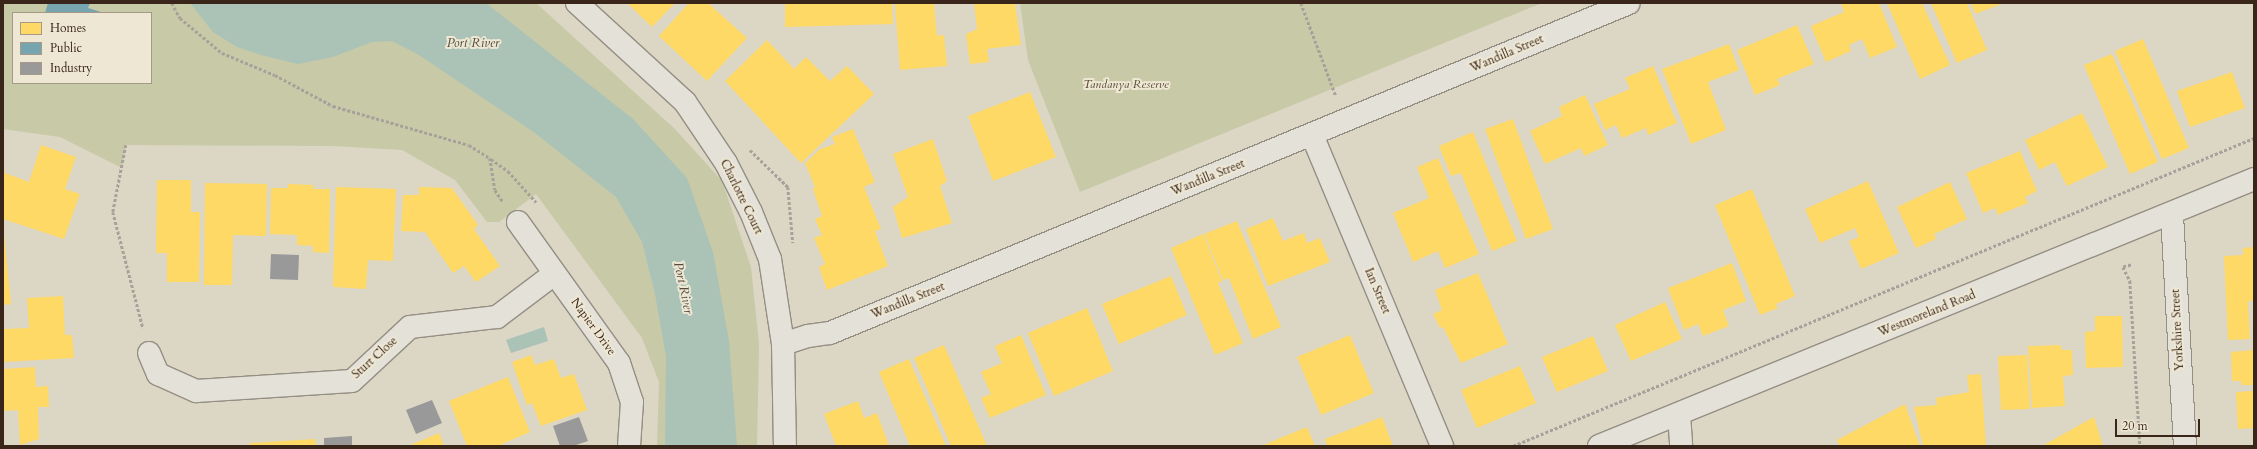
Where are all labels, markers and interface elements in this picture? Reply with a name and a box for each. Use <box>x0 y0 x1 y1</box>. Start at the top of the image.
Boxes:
legend <box>12 12 152 84</box>
text: Homes <box>50 20 86 36</box>
street label: Wandilla Street <box>1468 32 1546 76</box>
water label: Port River <box>447 35 499 51</box>
text: Public <box>50 40 82 56</box>
text: Industry <box>50 60 92 76</box>
park label: Tandanya Reserve <box>1083 78 1169 92</box>
street label: Charlotte Court <box>717 157 765 237</box>
street label: Wandilla Street <box>1169 157 1247 199</box>
water label: Port River <box>670 261 696 315</box>
street label: Ian Street <box>1361 266 1393 316</box>
street label: Wandilla Street <box>869 280 947 322</box>
street label: Westmoreland Road <box>1876 288 1978 340</box>
street label: Yorkshire Street <box>2169 289 2187 371</box>
street label: Napier Drive <box>567 296 619 358</box>
street label: Sturt Close <box>349 334 401 382</box>
scale bar <box>2117 411 2202 437</box>
text: 20 m <box>2122 418 2148 434</box>

